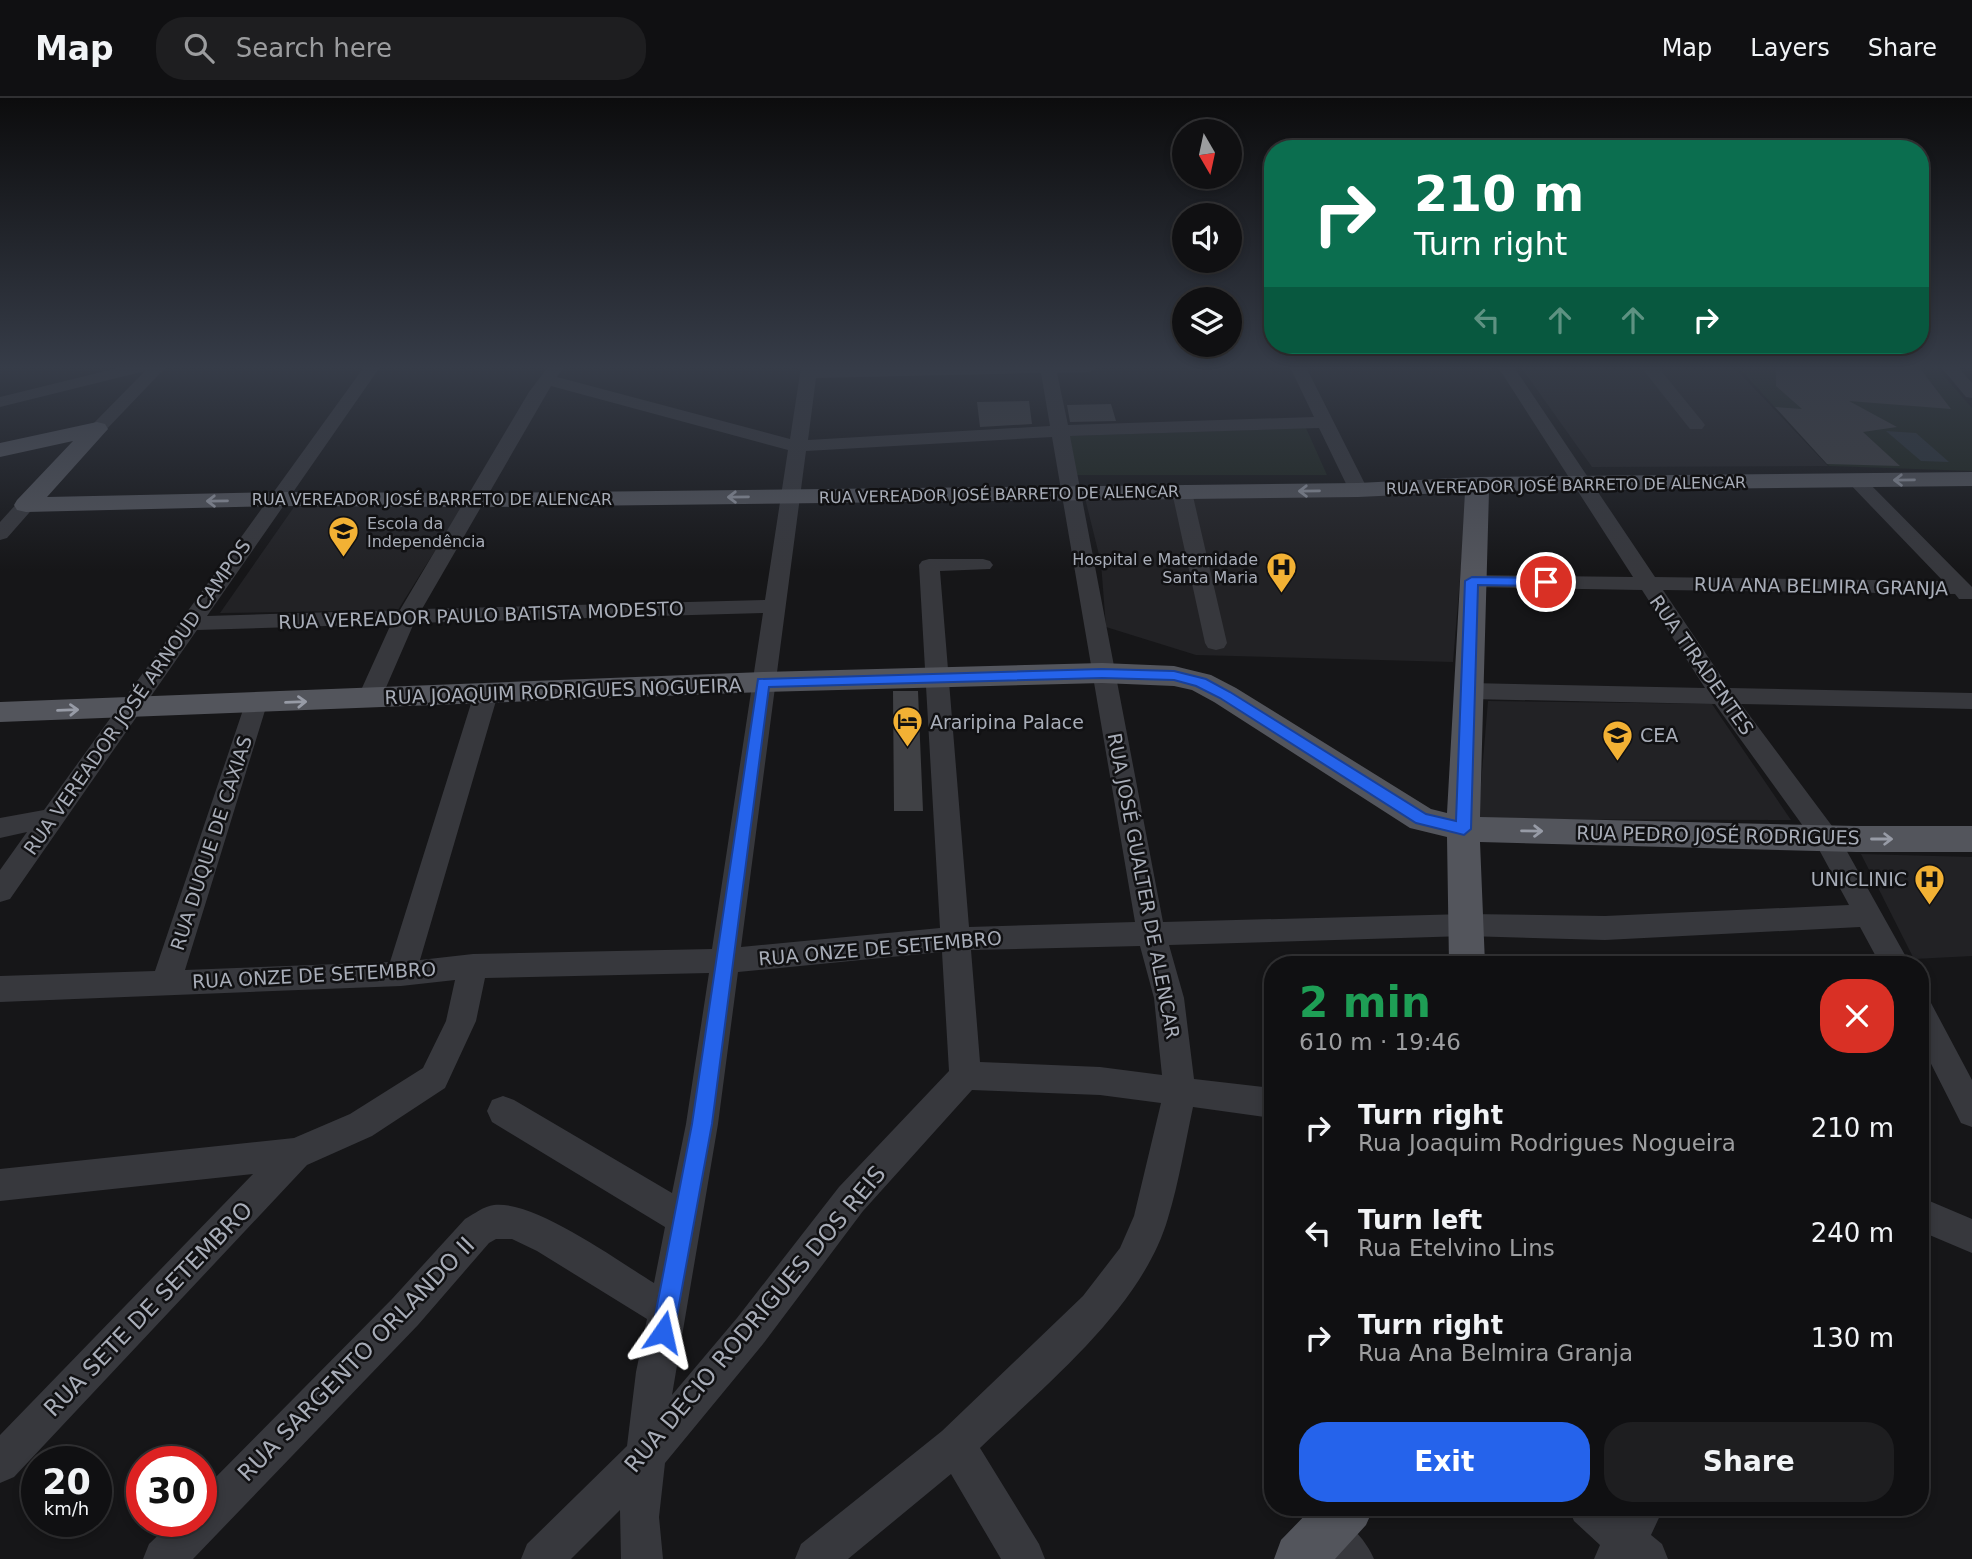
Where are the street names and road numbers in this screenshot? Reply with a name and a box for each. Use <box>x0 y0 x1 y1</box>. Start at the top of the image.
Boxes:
street label: RUA VEREADOR JOSÉ BARRETO DE ALENCAR <box>1386 473 1746 498</box>
street label: RUA VEREADOR JOSÉ BARRETO DE ALENCAR <box>819 482 1179 507</box>
street label: RUA VEREADOR JOSÉ BARRETO DE ALENCAR <box>252 490 612 509</box>
street label: RUA VEREADOR JOSÉ ARNOUD CAMPOS <box>19 535 255 859</box>
street label: RUA ANA BELMIRA GRANJA <box>1694 573 1948 599</box>
street label: RUA TIRADENTES <box>1646 591 1758 739</box>
street label: RUA VEREADOR PAULO BATISTA MODESTO <box>278 597 684 633</box>
street label: RUA JOAQUIM RODRIGUES NOGUEIRA <box>384 674 742 708</box>
street label: RUA JOSÉ GUALTER DE ALENCAR <box>1104 731 1184 1041</box>
street label: RUA DUQUE DE CAXIAS <box>166 733 256 953</box>
street label: RUA PEDRO JOSÉ RODRIGUES <box>1576 822 1860 848</box>
street label: RUA ONZE DE SETEMBRO <box>757 926 1003 970</box>
street label: RUA ONZE DE SETEMBRO <box>191 958 437 992</box>
street label: RUA DECIO RODRIGUES DOS REIS <box>619 1161 891 1477</box>
street label: RUA SETE DE SETEMBRO <box>39 1196 257 1422</box>
street label: RUA SARGENTO ORLANDO II <box>232 1232 480 1486</box>

